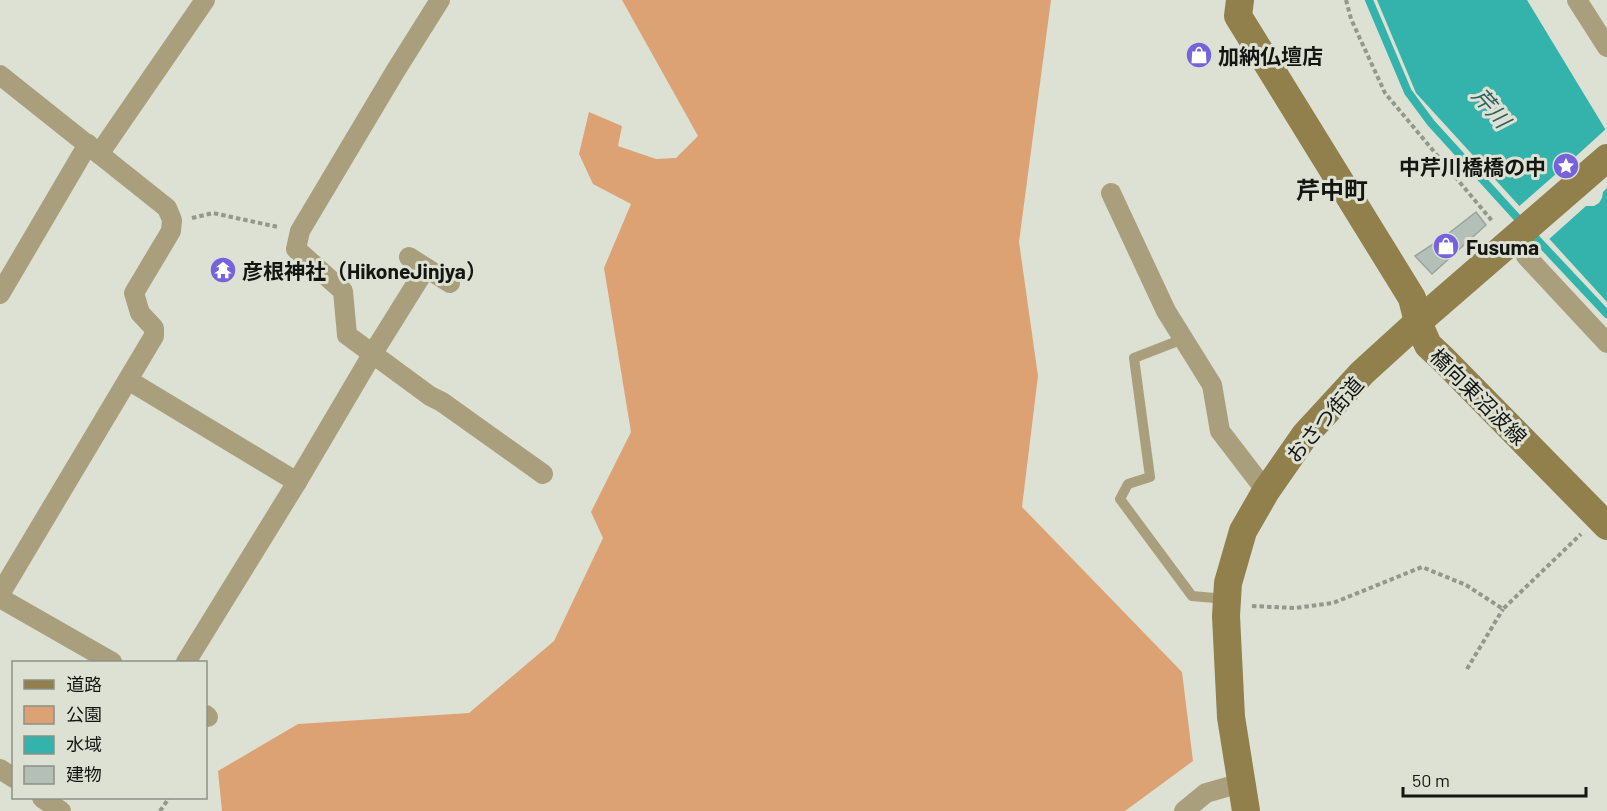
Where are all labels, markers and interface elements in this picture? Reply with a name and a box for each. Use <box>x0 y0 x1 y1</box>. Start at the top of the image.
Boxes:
shop icon: 加納仏壇店 <box>1184 40 1214 70</box>
place label: 加納仏壇店 <box>1218 43 1323 68</box>
water label: 芹川 <box>1468 82 1518 134</box>
place icon: 中芹川橋橋の中 <box>1551 151 1581 181</box>
place label: 中芹川橋橋の中 <box>1399 154 1546 179</box>
district label: 芹中町 <box>1296 175 1368 204</box>
shop icon: Fusuma <box>1431 231 1461 261</box>
place label: Fusuma <box>1466 234 1539 259</box>
temple icon: 彦根神社（HikoneJinjya） <box>208 255 238 285</box>
place label: 彦根神社（HikoneJinjya） <box>242 258 487 283</box>
street label: 橋向東沼波線 <box>1426 343 1532 449</box>
street label: おさつ街道 <box>1280 371 1368 467</box>
legend <box>12 661 207 799</box>
text: 道路 <box>66 673 102 695</box>
text: 公園 <box>66 703 102 725</box>
text: 水域 <box>66 733 102 755</box>
scale bar <box>1403 760 1586 798</box>
text: 建物 <box>66 763 102 785</box>
text: 50 m <box>1412 769 1450 791</box>

